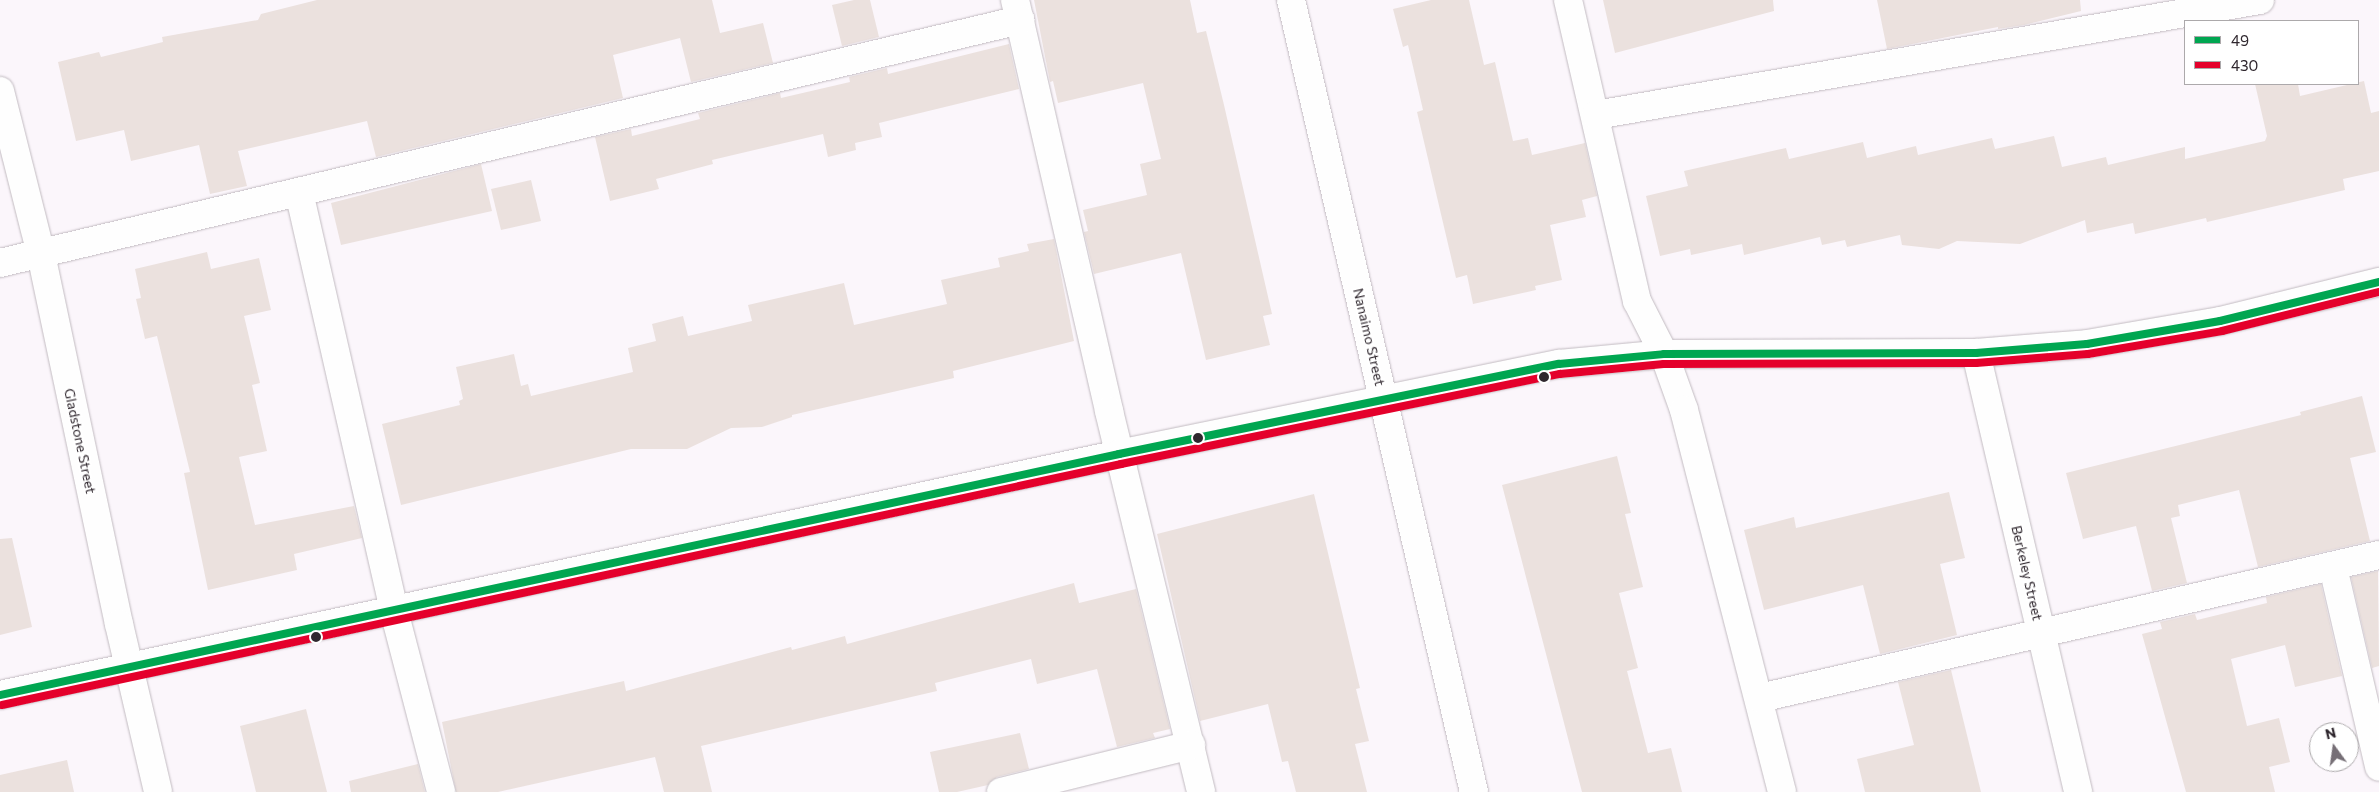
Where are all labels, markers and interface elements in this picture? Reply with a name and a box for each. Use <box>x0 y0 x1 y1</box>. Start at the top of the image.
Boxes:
legend <box>2184 20 2359 85</box>
text: 49 <box>2231 31 2249 49</box>
text: 430 <box>2231 56 2258 74</box>
street label: Nanaimo Street <box>1350 287 1388 387</box>
unlabelled marker <box>1539 372 1549 382</box>
street label: Gladstone Street <box>61 387 99 495</box>
unlabelled marker <box>1193 433 1203 443</box>
street label: Berkeley Street <box>2008 524 2046 622</box>
unlabelled marker <box>311 632 321 642</box>
north arrow <box>2309 722 2359 772</box>
text: N <box>2323 723 2338 742</box>

